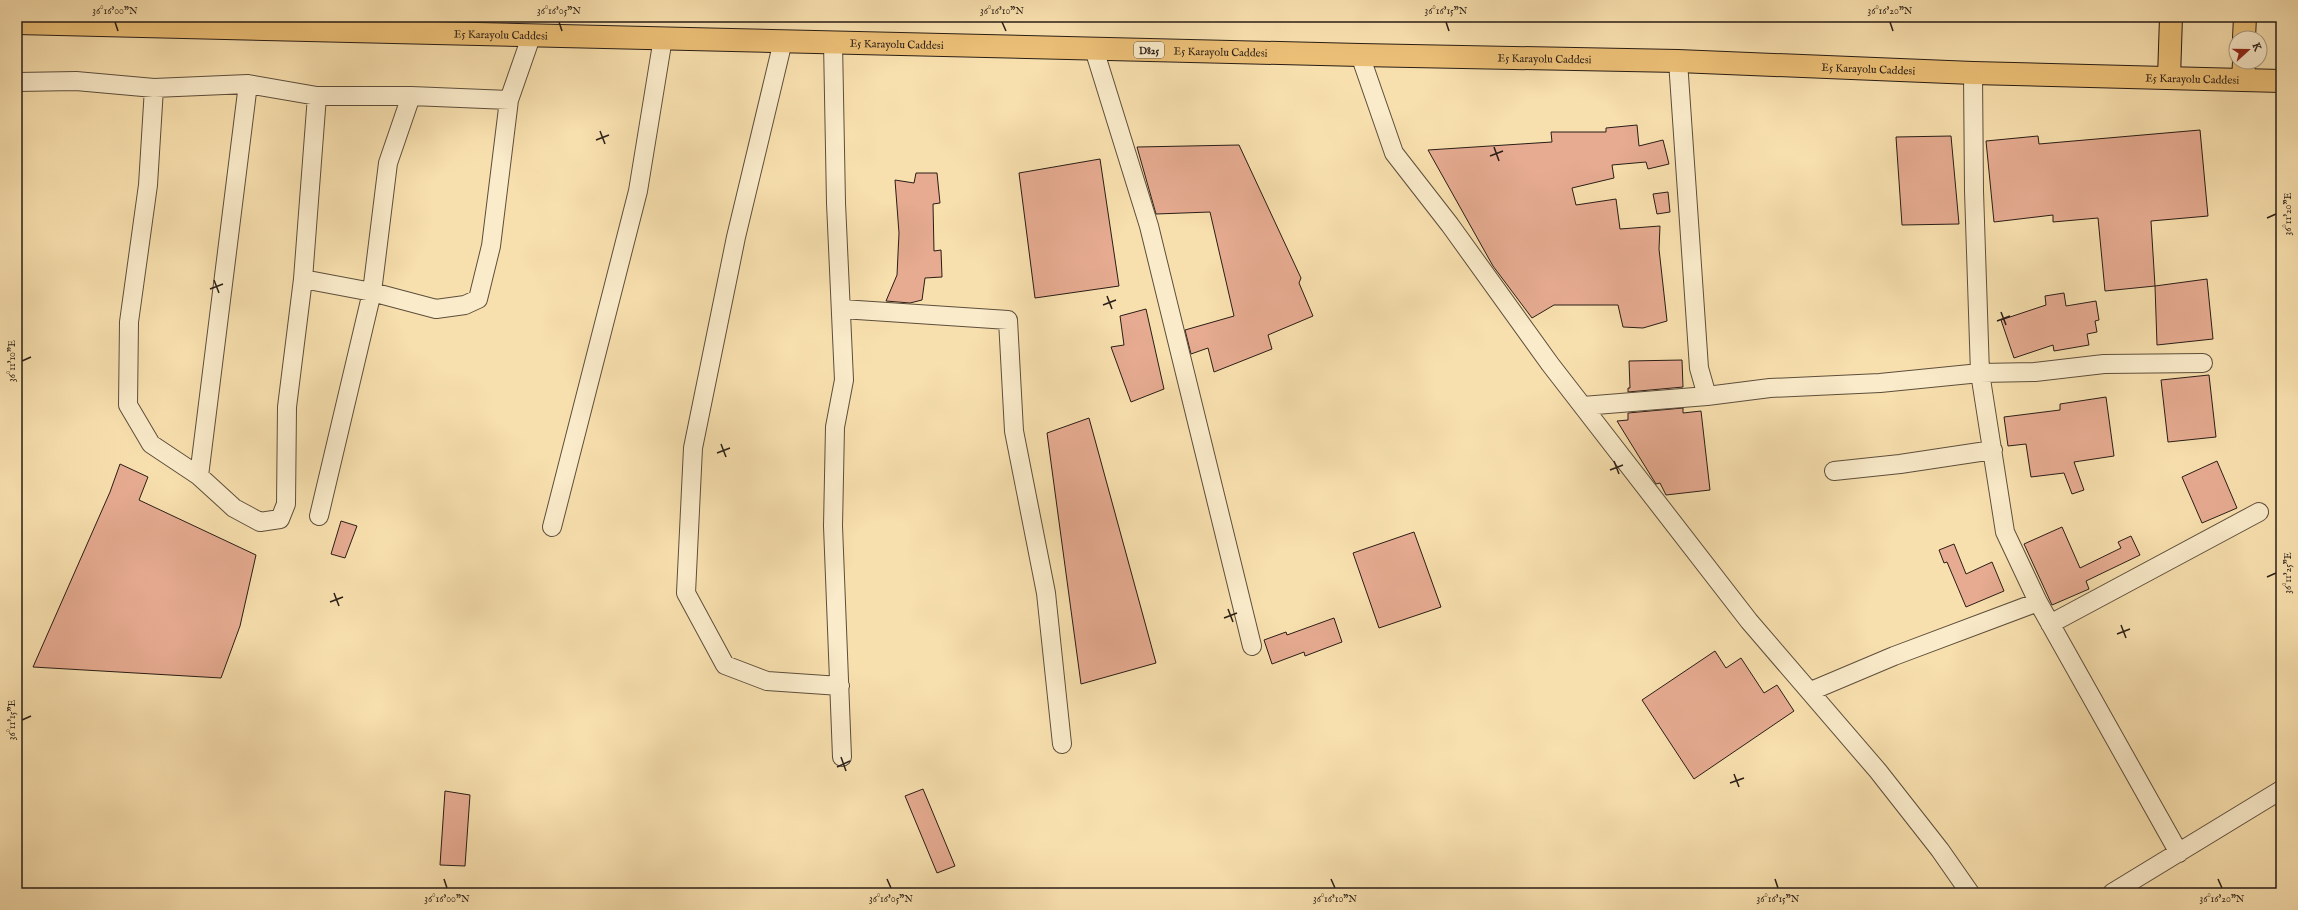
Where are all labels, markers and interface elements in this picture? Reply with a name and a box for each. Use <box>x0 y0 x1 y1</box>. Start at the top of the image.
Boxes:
text: 36°16'00"N <box>92 5 138 18</box>
text: 36°16'05"N <box>537 5 581 18</box>
text: 36°16'10"N <box>980 5 1024 18</box>
text: 36°16'15"N <box>1425 5 1468 18</box>
text: 36°16'20"N <box>1867 5 1913 18</box>
street label: E5 Karayolu Caddesi <box>454 27 548 44</box>
north arrow <box>2228 30 2268 70</box>
street label: E5 Karayolu Caddesi <box>850 37 944 53</box>
text: K <box>2248 41 2265 54</box>
road number: D825 <box>1134 42 1164 58</box>
street label: E5 Karayolu Caddesi <box>1174 45 1268 61</box>
street label: E5 Karayolu Caddesi <box>1497 52 1592 67</box>
street label: E5 Karayolu Caddesi <box>1821 61 1916 79</box>
street label: E5 Karayolu Caddesi <box>2145 71 2239 88</box>
text: 36°11'20"E <box>2282 193 2295 235</box>
text: 36°11'10"E <box>6 340 19 382</box>
text: 36°11'25"E <box>2282 552 2295 594</box>
text: 36°11'15"E <box>6 700 19 740</box>
text: 36°16'00"N <box>424 893 470 906</box>
text: 36°16'05"N <box>869 893 913 906</box>
text: 36°16'10"N <box>1313 893 1357 906</box>
text: 36°16'15"N <box>1757 893 1800 906</box>
text: 36°16'20"N <box>2199 893 2245 906</box>

